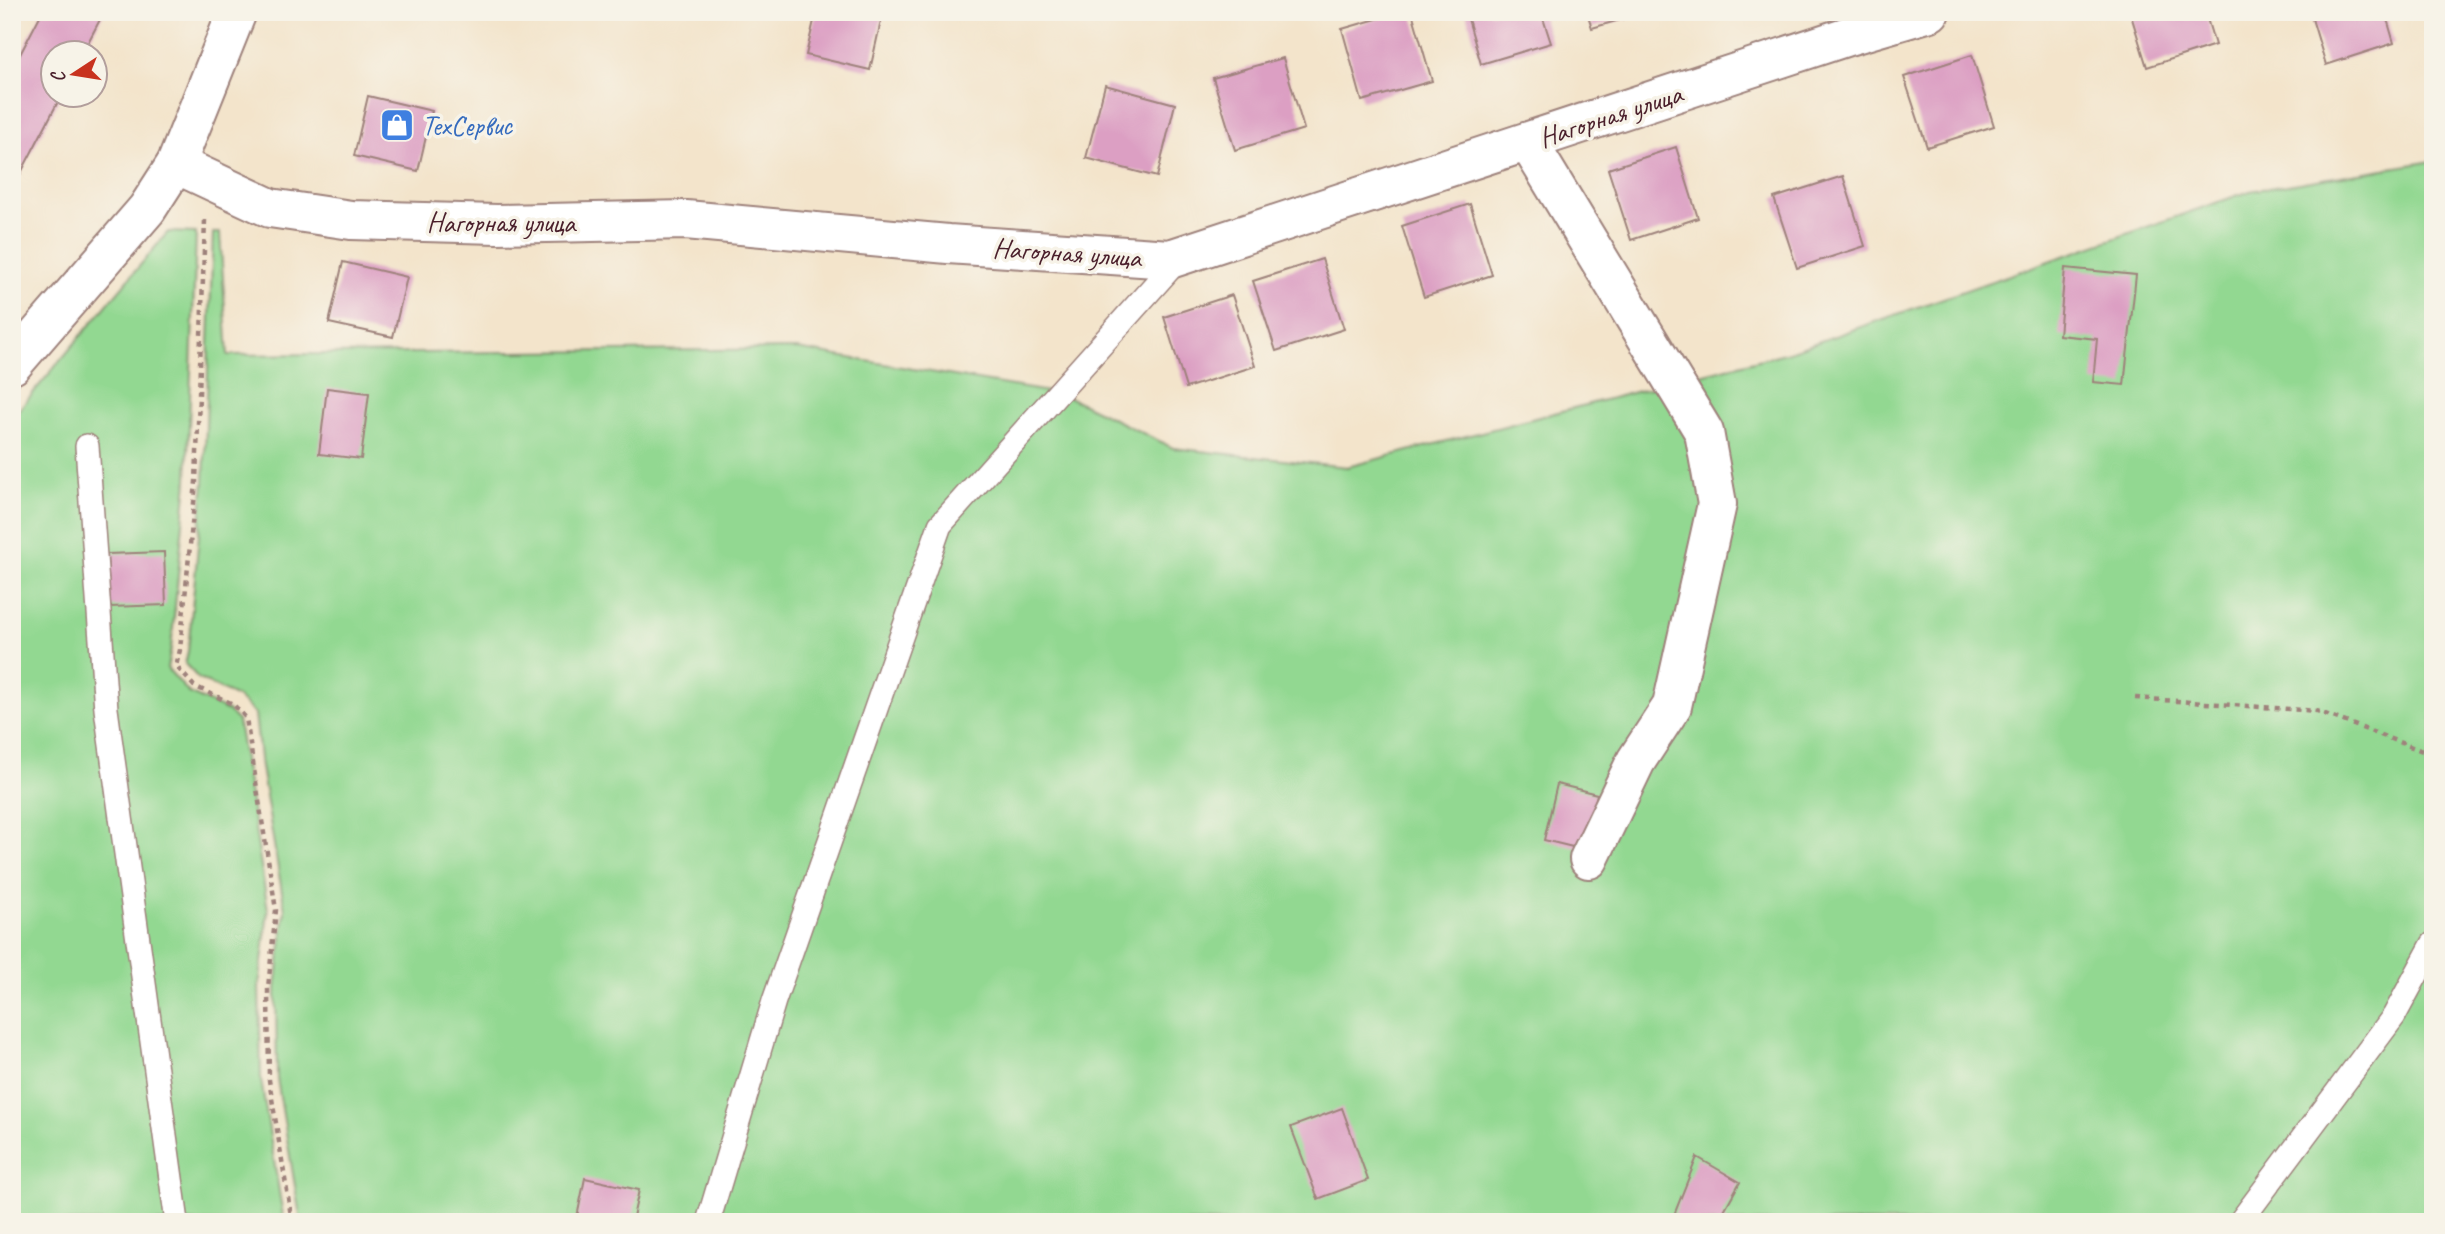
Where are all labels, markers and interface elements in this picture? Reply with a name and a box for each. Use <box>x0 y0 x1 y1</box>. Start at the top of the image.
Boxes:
north arrow <box>38 38 108 108</box>
text: С <box>45 68 71 84</box>
street label: Нагорная улица <box>1534 75 1688 155</box>
shop icon: ТехСервис <box>378 106 416 144</box>
place label: ТехСервис <box>422 108 514 143</box>
street label: Нагорная улица <box>427 205 577 240</box>
street label: Нагорная улица <box>992 230 1144 275</box>

